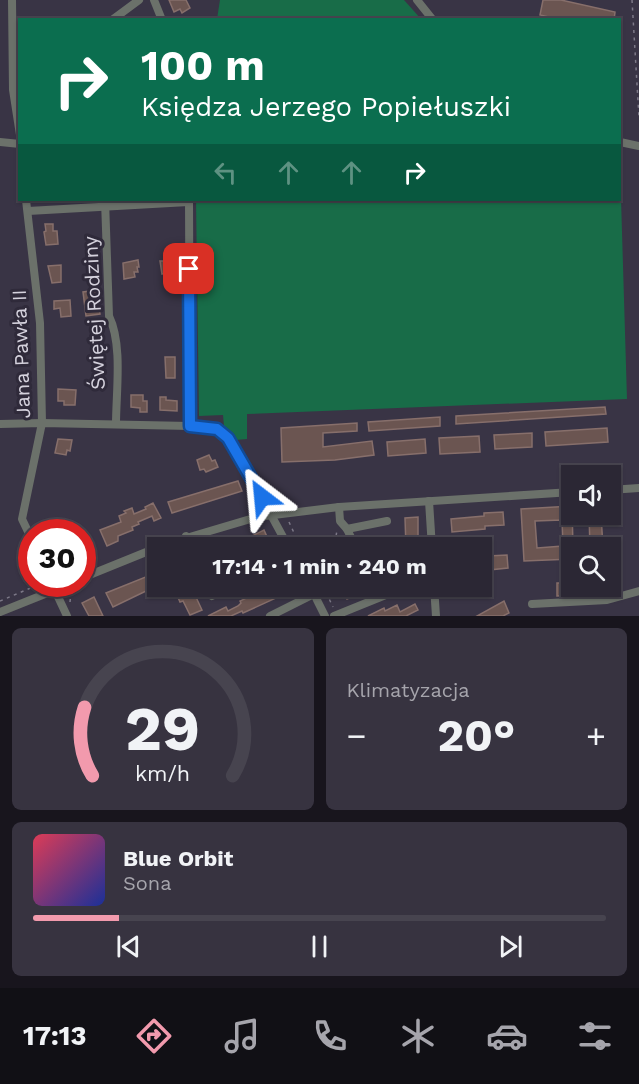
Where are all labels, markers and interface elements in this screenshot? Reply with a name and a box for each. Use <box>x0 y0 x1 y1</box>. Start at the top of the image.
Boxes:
text: 100 m <box>141 41 265 90</box>
icon: right <box>42 42 120 120</box>
text: Księdza Jerzego Popiełuszki <box>141 91 511 123</box>
icon: left <box>209 156 242 189</box>
icon: ahead <box>272 156 305 189</box>
icon: ahead <box>335 156 368 189</box>
icon: right <box>398 156 431 189</box>
street label: Świętej Rodziny <box>78 235 110 391</box>
pin <box>163 243 214 294</box>
icon: arrive <box>172 252 205 285</box>
street label: Jana Pawła II <box>7 289 35 419</box>
position arrow <box>230 465 294 529</box>
map controls <box>561 465 621 597</box>
button: sound <box>561 465 621 525</box>
speed limit sign: 30 <box>18 519 96 597</box>
button: search <box>561 537 621 597</box>
text: 17:14 · 1 min · 240 m <box>212 554 427 579</box>
text: Klimatyzacja <box>347 678 470 702</box>
text: 29 <box>125 692 201 765</box>
text: 20° <box>437 709 515 762</box>
text: − <box>347 716 366 755</box>
text: + <box>586 716 606 755</box>
text: km/h <box>135 761 190 786</box>
text: Blue Orbit <box>123 846 233 871</box>
text: Sona <box>123 871 172 895</box>
icon: previous <box>112 930 145 963</box>
icon: pause <box>303 930 336 963</box>
icon: next <box>494 930 527 963</box>
icon: directions <box>133 1015 175 1057</box>
icon: music <box>221 1015 263 1057</box>
icon: phone <box>309 1015 351 1057</box>
icon: climate <box>397 1015 439 1057</box>
icon: car <box>486 1015 528 1057</box>
icon: filters <box>574 1015 616 1057</box>
text: 17:13 <box>23 1020 86 1052</box>

